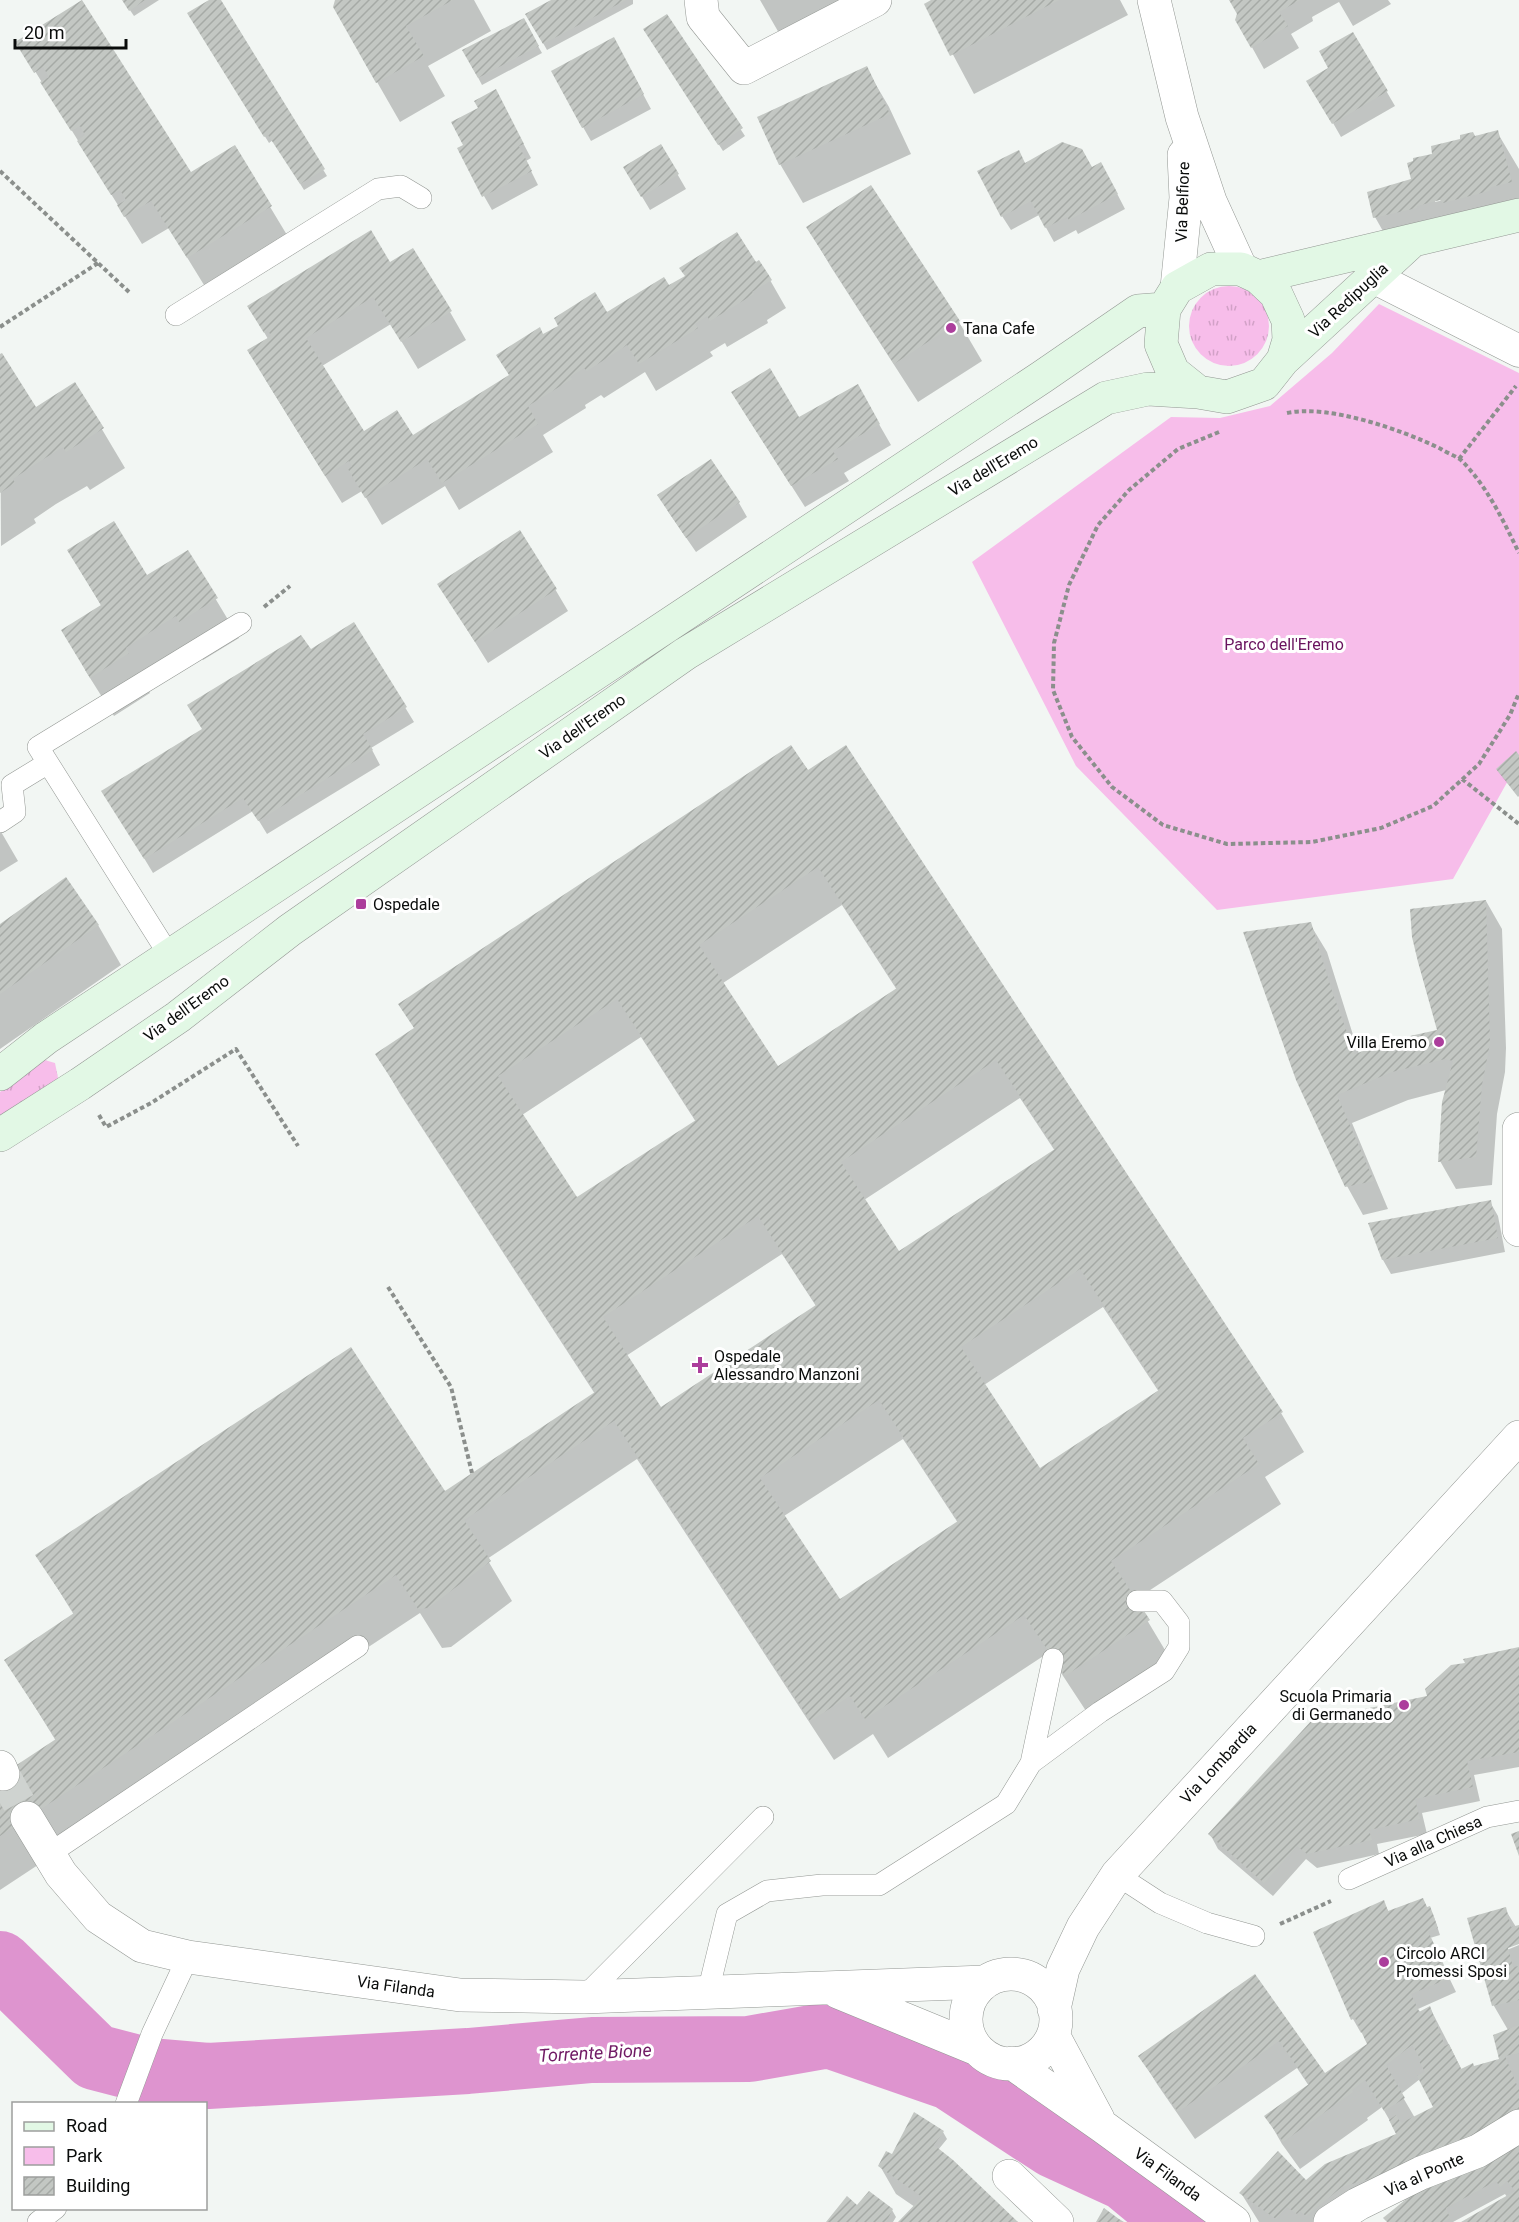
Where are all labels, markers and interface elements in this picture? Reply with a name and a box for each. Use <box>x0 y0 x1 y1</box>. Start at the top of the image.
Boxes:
scale bar <box>15 12 126 50</box>
text: 20 m <box>24 22 64 43</box>
street label: Via Belfiore <box>1172 161 1193 243</box>
street label: Via Redipuglia <box>1305 259 1392 342</box>
place label: Tana Cafe <box>963 319 1035 338</box>
marker: Tana Cafe <box>944 321 958 335</box>
street label: Via dell'Eremo <box>945 432 1041 501</box>
park label: Parco dell'Eremo <box>1224 635 1344 654</box>
street label: Via dell'Eremo <box>536 690 629 763</box>
place label: Ospedale <box>373 895 440 914</box>
marker: Ospedale <box>354 897 368 911</box>
street label: Via dell'Eremo <box>140 971 233 1046</box>
place label: Villa Eremo <box>1346 1033 1427 1052</box>
marker: Villa Eremo <box>1432 1035 1446 1049</box>
place label: Ospedale Alessandro Manzoni <box>714 1347 859 1384</box>
marker: Ospedale Alessandro Manzoni <box>691 1356 709 1374</box>
place label: Scuola Primaria di Germanedo <box>1279 1687 1392 1724</box>
marker: Scuola Primaria di Germanedo <box>1397 1698 1411 1712</box>
street label: Via Lombardia <box>1176 1719 1260 1808</box>
street label: Via alla Chiesa <box>1382 1812 1485 1871</box>
place label: Circolo ARCI Promessi Sposi <box>1396 1944 1507 1981</box>
marker: Circolo ARCI Promessi Sposi <box>1377 1955 1391 1969</box>
street label: Via Filanda <box>356 1972 436 2001</box>
water label: Torrente Bione <box>538 2039 652 2066</box>
legend <box>12 2102 207 2210</box>
text: Road <box>66 2115 107 2136</box>
street label: Via Filanda <box>1130 2144 1205 2205</box>
text: Park <box>66 2145 103 2166</box>
street label: Via al Ponte <box>1382 2148 1467 2200</box>
text: Building <box>66 2175 130 2196</box>

